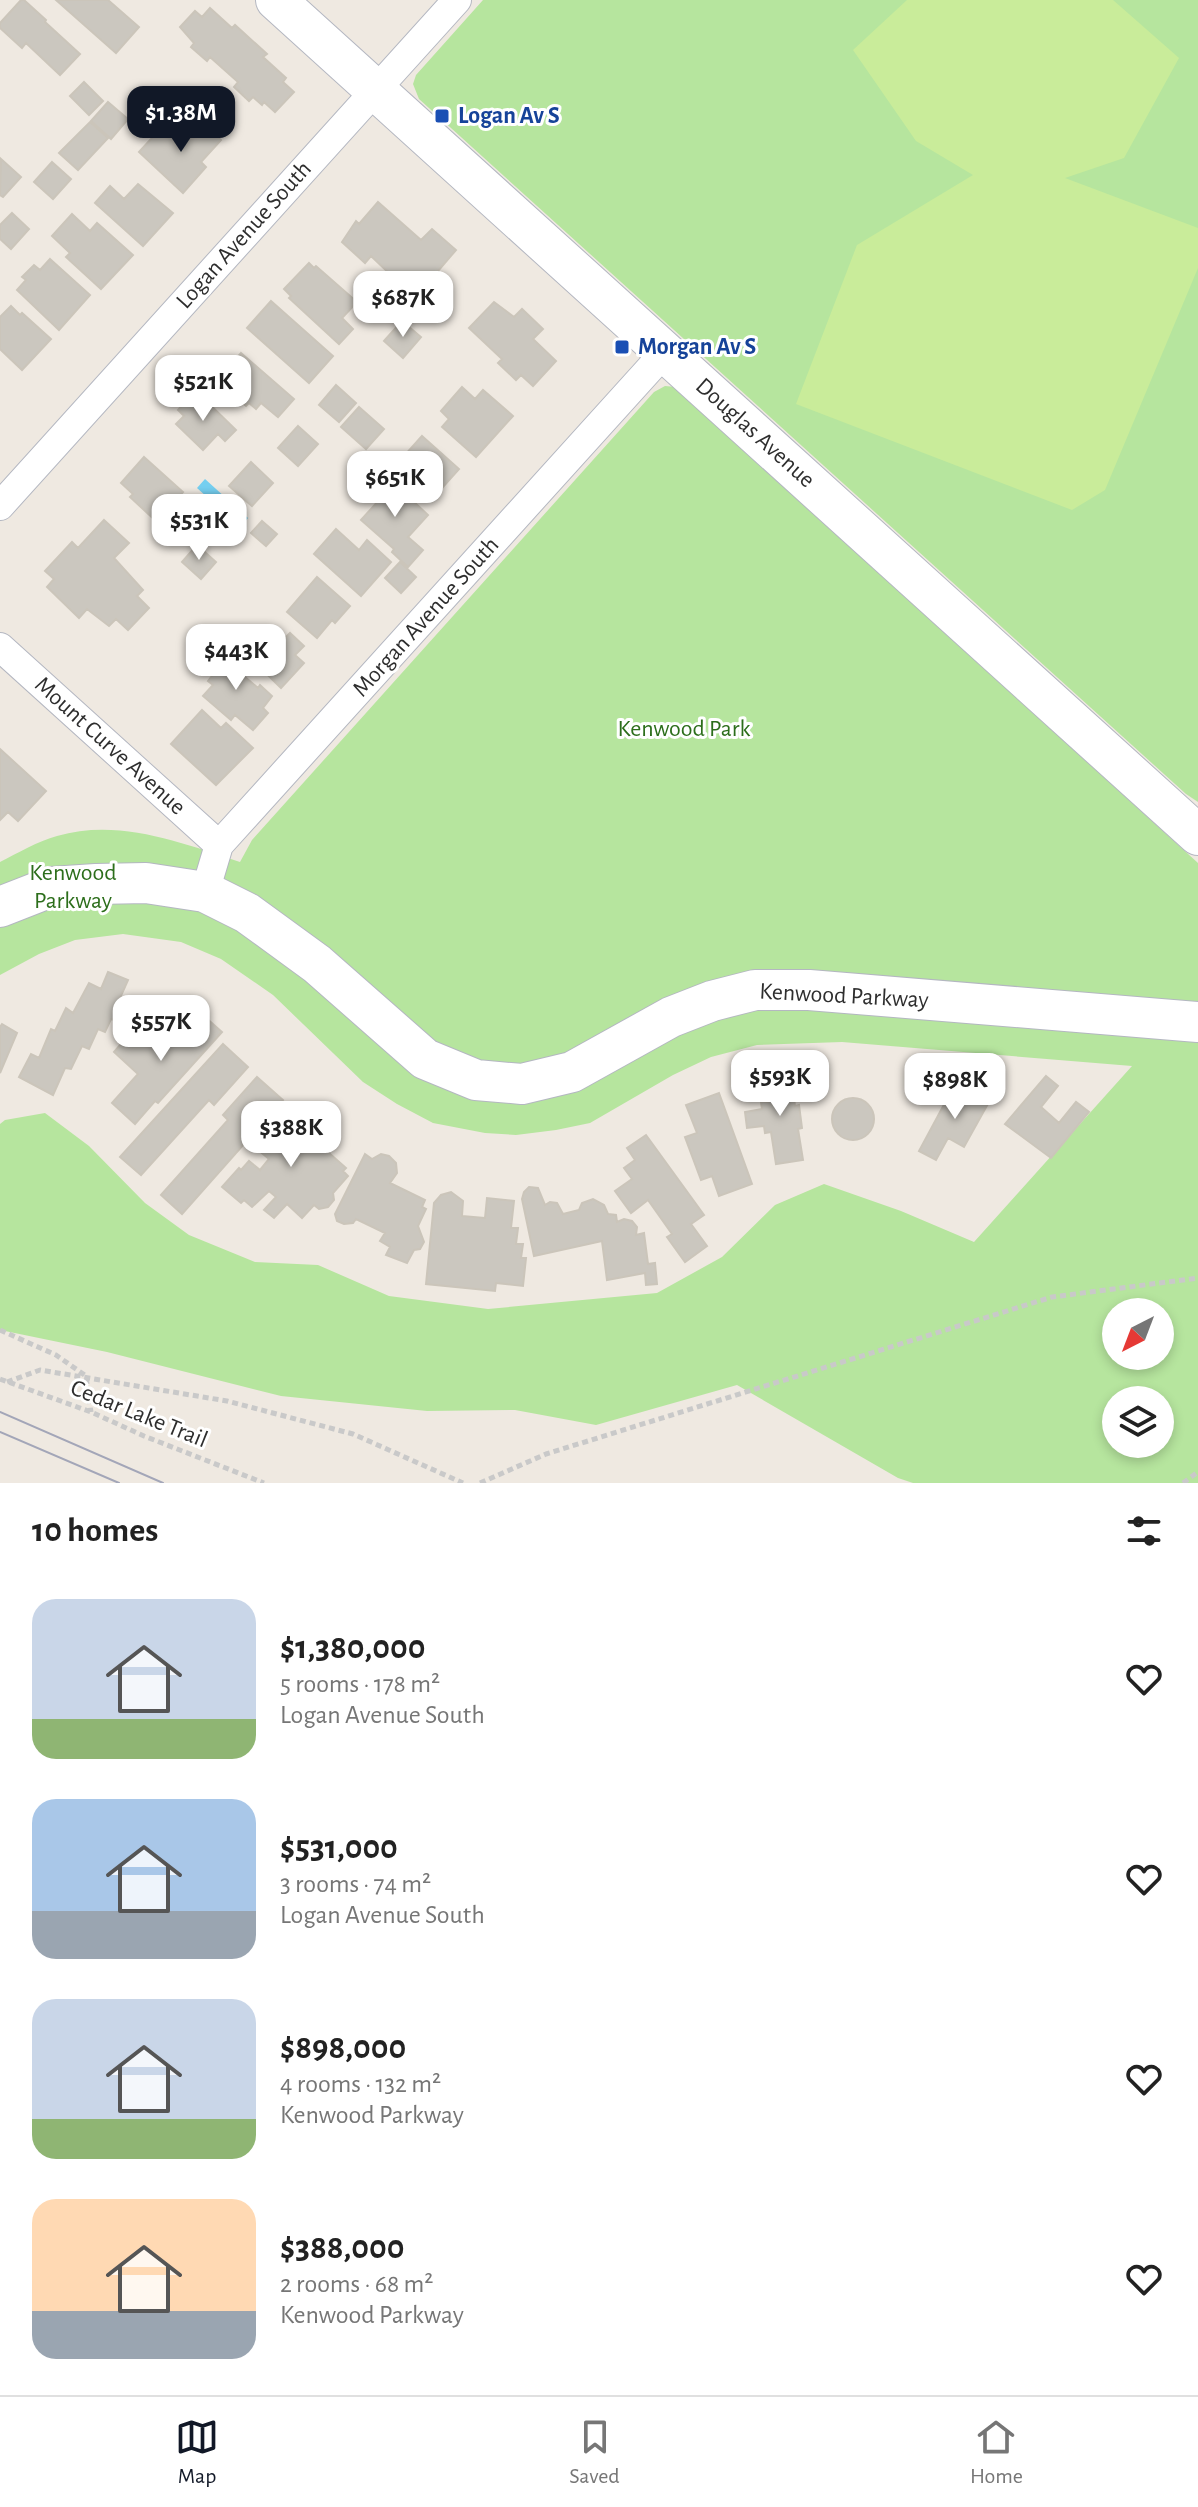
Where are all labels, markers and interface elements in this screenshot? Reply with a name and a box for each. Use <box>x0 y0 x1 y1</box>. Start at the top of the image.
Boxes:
pin: $1.38M <box>116 86 246 154</box>
text: $1.38M <box>145 99 217 125</box>
place label: Logan Av S <box>458 104 560 128</box>
marker: Logan Av S <box>433 107 451 125</box>
street label: Logan Avenue South <box>172 157 316 313</box>
pin: $687K <box>347 271 459 339</box>
text: $687K <box>371 284 435 310</box>
place label: Morgan Av S <box>638 335 756 359</box>
marker: Morgan Av S <box>613 338 631 356</box>
pin: $521K <box>147 355 259 423</box>
text: $521K <box>173 368 233 394</box>
street label: Douglas Avenue <box>691 374 819 492</box>
pin: $651K <box>339 451 451 519</box>
text: $651K <box>365 464 425 490</box>
pin: $531K <box>143 494 255 562</box>
text: $531K <box>170 507 228 533</box>
street label: Morgan Avenue South <box>348 533 504 701</box>
pin: $443K <box>180 624 292 692</box>
text: $443K <box>204 637 268 663</box>
street label: Mount Curve Avenue <box>30 672 190 820</box>
park label: Kenwood Park <box>618 717 750 741</box>
park label: Kenwood Parkway <box>29 861 117 913</box>
street label: Kenwood Parkway <box>759 980 929 1012</box>
pin: $557K <box>105 995 217 1063</box>
text: $557K <box>131 1008 191 1034</box>
pin: $593K <box>724 1050 836 1118</box>
pin: $898K <box>899 1053 1011 1121</box>
text: $593K <box>749 1063 811 1089</box>
text: $898K <box>922 1066 988 1092</box>
pin: $388K <box>235 1101 347 1169</box>
text: $388K <box>259 1114 323 1140</box>
north arrow <box>1102 1298 1174 1370</box>
map controls <box>1102 1298 1174 1458</box>
street label: Cedar Lake Trail <box>67 1376 211 1452</box>
button: layers <box>1102 1386 1174 1458</box>
icon: filters <box>1122 1509 1166 1553</box>
text: 10 homes <box>32 1514 158 1548</box>
icon: home <box>96 1631 192 1727</box>
text: $1,380,000 <box>280 1631 425 1665</box>
icon: heart <box>1122 1657 1166 1701</box>
text: 5 rooms · 178 m² <box>280 1671 440 1697</box>
text: Logan Avenue South <box>280 1702 485 1728</box>
icon: home <box>96 1831 192 1927</box>
text: $531,000 <box>280 1831 398 1865</box>
icon: heart <box>1122 1857 1166 1901</box>
text: 3 rooms · 74 m² <box>280 1871 431 1897</box>
text: Logan Avenue South <box>280 1902 485 1928</box>
icon: home <box>96 2031 192 2127</box>
text: $898,000 <box>280 2031 406 2065</box>
icon: heart <box>1122 2057 1166 2101</box>
text: 4 rooms · 132 m² <box>280 2071 441 2097</box>
text: Kenwood Parkway <box>280 2102 464 2128</box>
icon: home <box>96 2231 192 2327</box>
text: $388,000 <box>280 2231 404 2265</box>
icon: heart <box>1122 2257 1166 2301</box>
text: 2 rooms · 68 m² <box>280 2271 433 2297</box>
text: Kenwood Parkway <box>280 2302 464 2328</box>
tab: Map <box>175 2415 219 2489</box>
tab: Saved <box>569 2415 620 2489</box>
tab: Home <box>970 2415 1023 2489</box>

